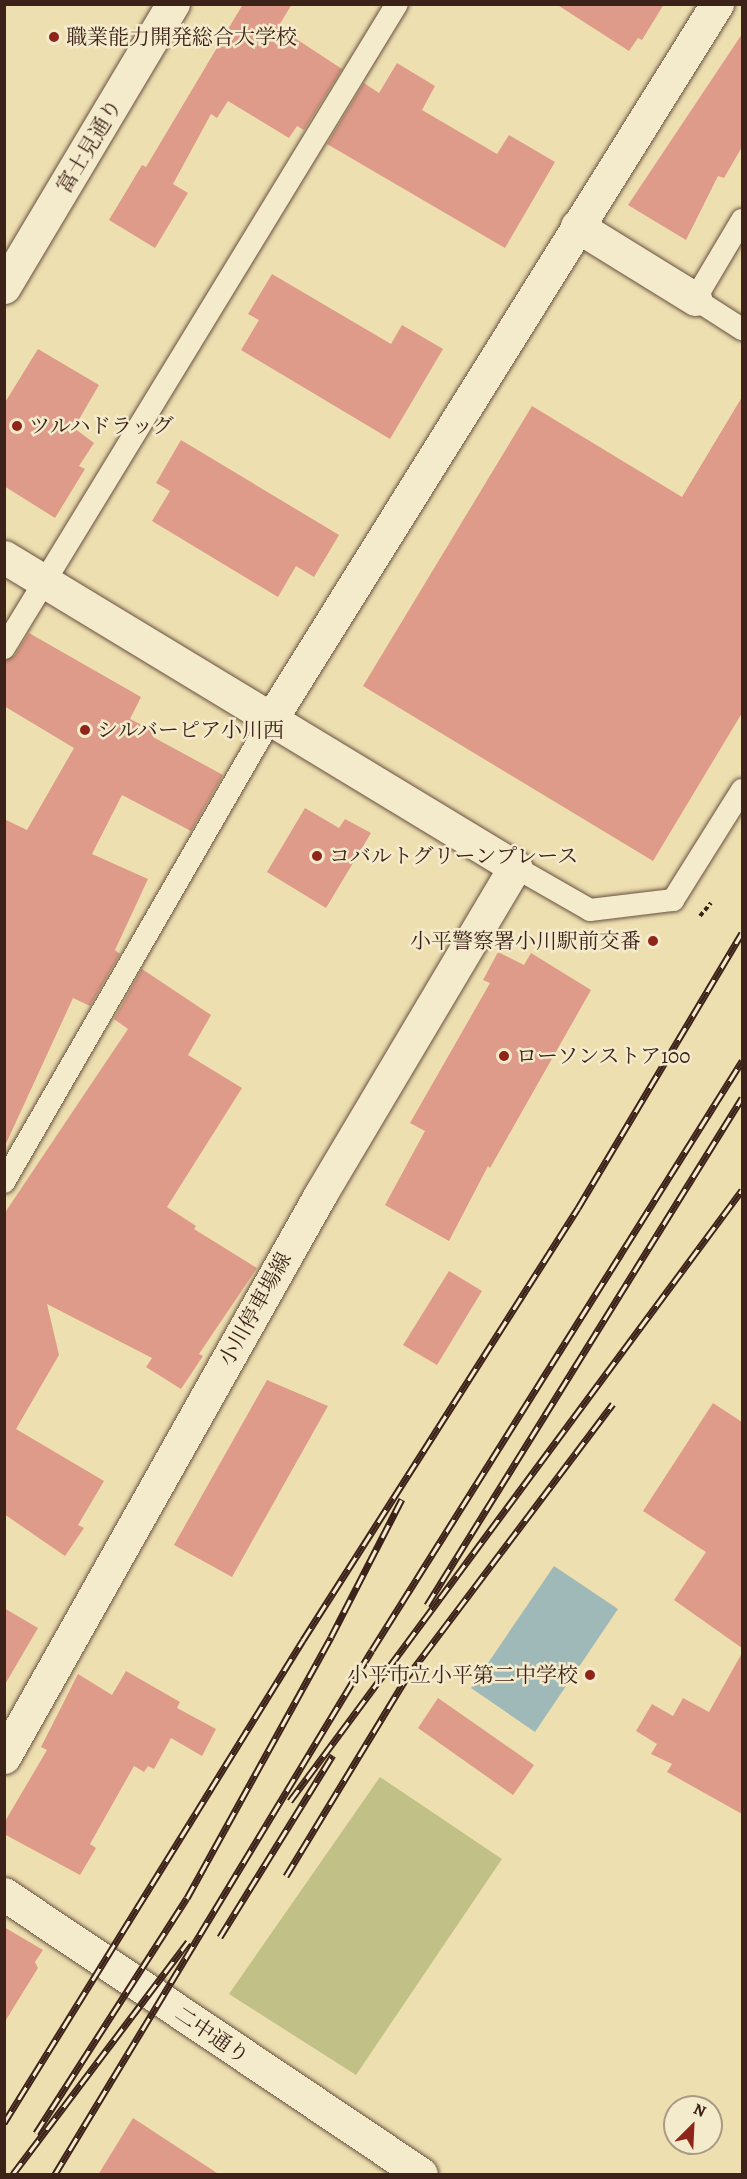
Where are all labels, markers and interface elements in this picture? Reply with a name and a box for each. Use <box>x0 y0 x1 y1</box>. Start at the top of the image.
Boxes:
place label: 職業能力開発総合大学校 <box>66 24 297 50</box>
marker: 職業能力開発総合大学校 <box>47 30 61 44</box>
street label: 富士見通り <box>51 95 127 197</box>
place label: ツルハドラッグ <box>29 413 176 439</box>
marker: ツルハドラッグ <box>10 419 24 433</box>
place label: シルバーピア小川西 <box>97 717 286 743</box>
marker: シルバーピア小川西 <box>78 723 92 737</box>
place label: コバルトグリーンプレース <box>329 843 581 869</box>
marker: コバルトグリーンプレース <box>310 849 324 863</box>
place label: 小平警察署小川駅前交番 <box>410 928 641 954</box>
marker: 小平警察署小川駅前交番 <box>646 934 660 948</box>
place label: ローソンストア100 <box>516 1043 693 1069</box>
marker: ローソンストア100 <box>497 1049 511 1063</box>
street label: 小川停車場線 <box>213 1248 297 1370</box>
place label: 小平市立小平第二中学校 <box>347 1662 578 1688</box>
marker: 小平市立小平第二中学校 <box>583 1668 597 1682</box>
street label: 二中通り <box>170 2001 254 2069</box>
north arrow <box>663 2095 723 2155</box>
text: N <box>690 2098 709 2123</box>

